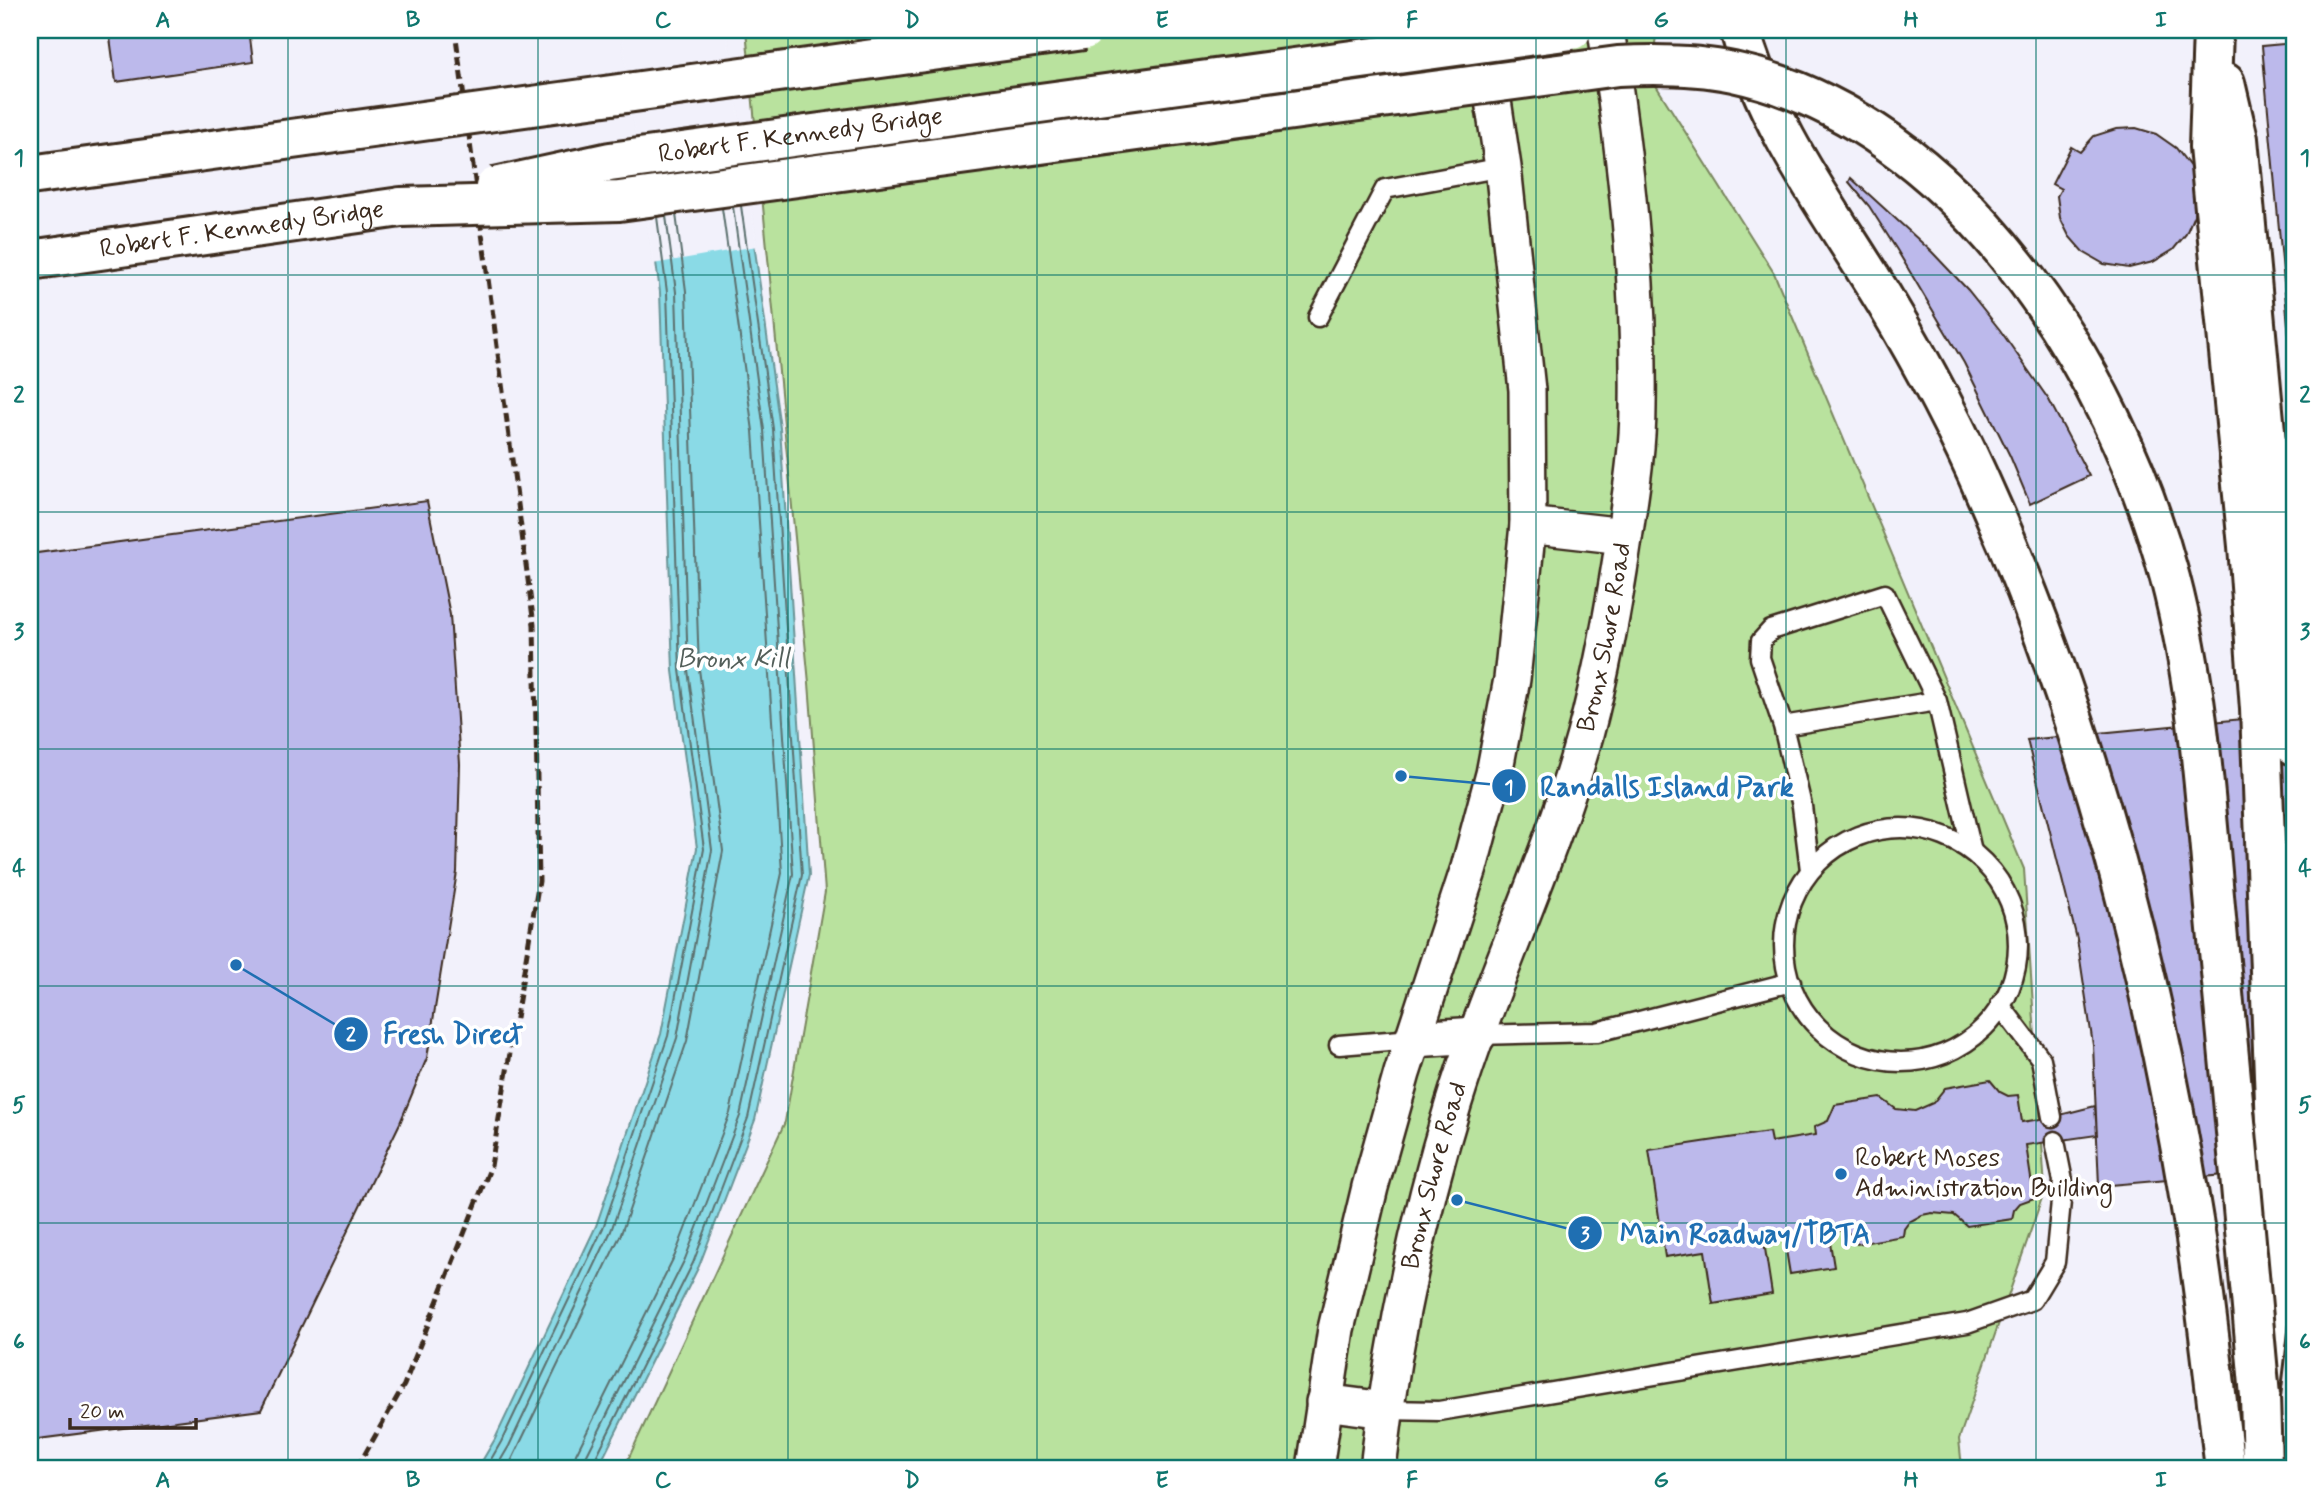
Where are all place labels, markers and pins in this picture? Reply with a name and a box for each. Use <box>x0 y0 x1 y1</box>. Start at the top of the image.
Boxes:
callout: Randalls Island Park <box>1492 762 1807 811</box>
callout: Fresh Direct <box>334 1009 537 1058</box>
place label: Robert Moses Administration Building <box>1855 1142 2113 1208</box>
marker: Robert Moses Administration Building <box>1833 1166 1849 1182</box>
callout: Main Roadway/TBTA <box>1568 1209 1888 1258</box>

